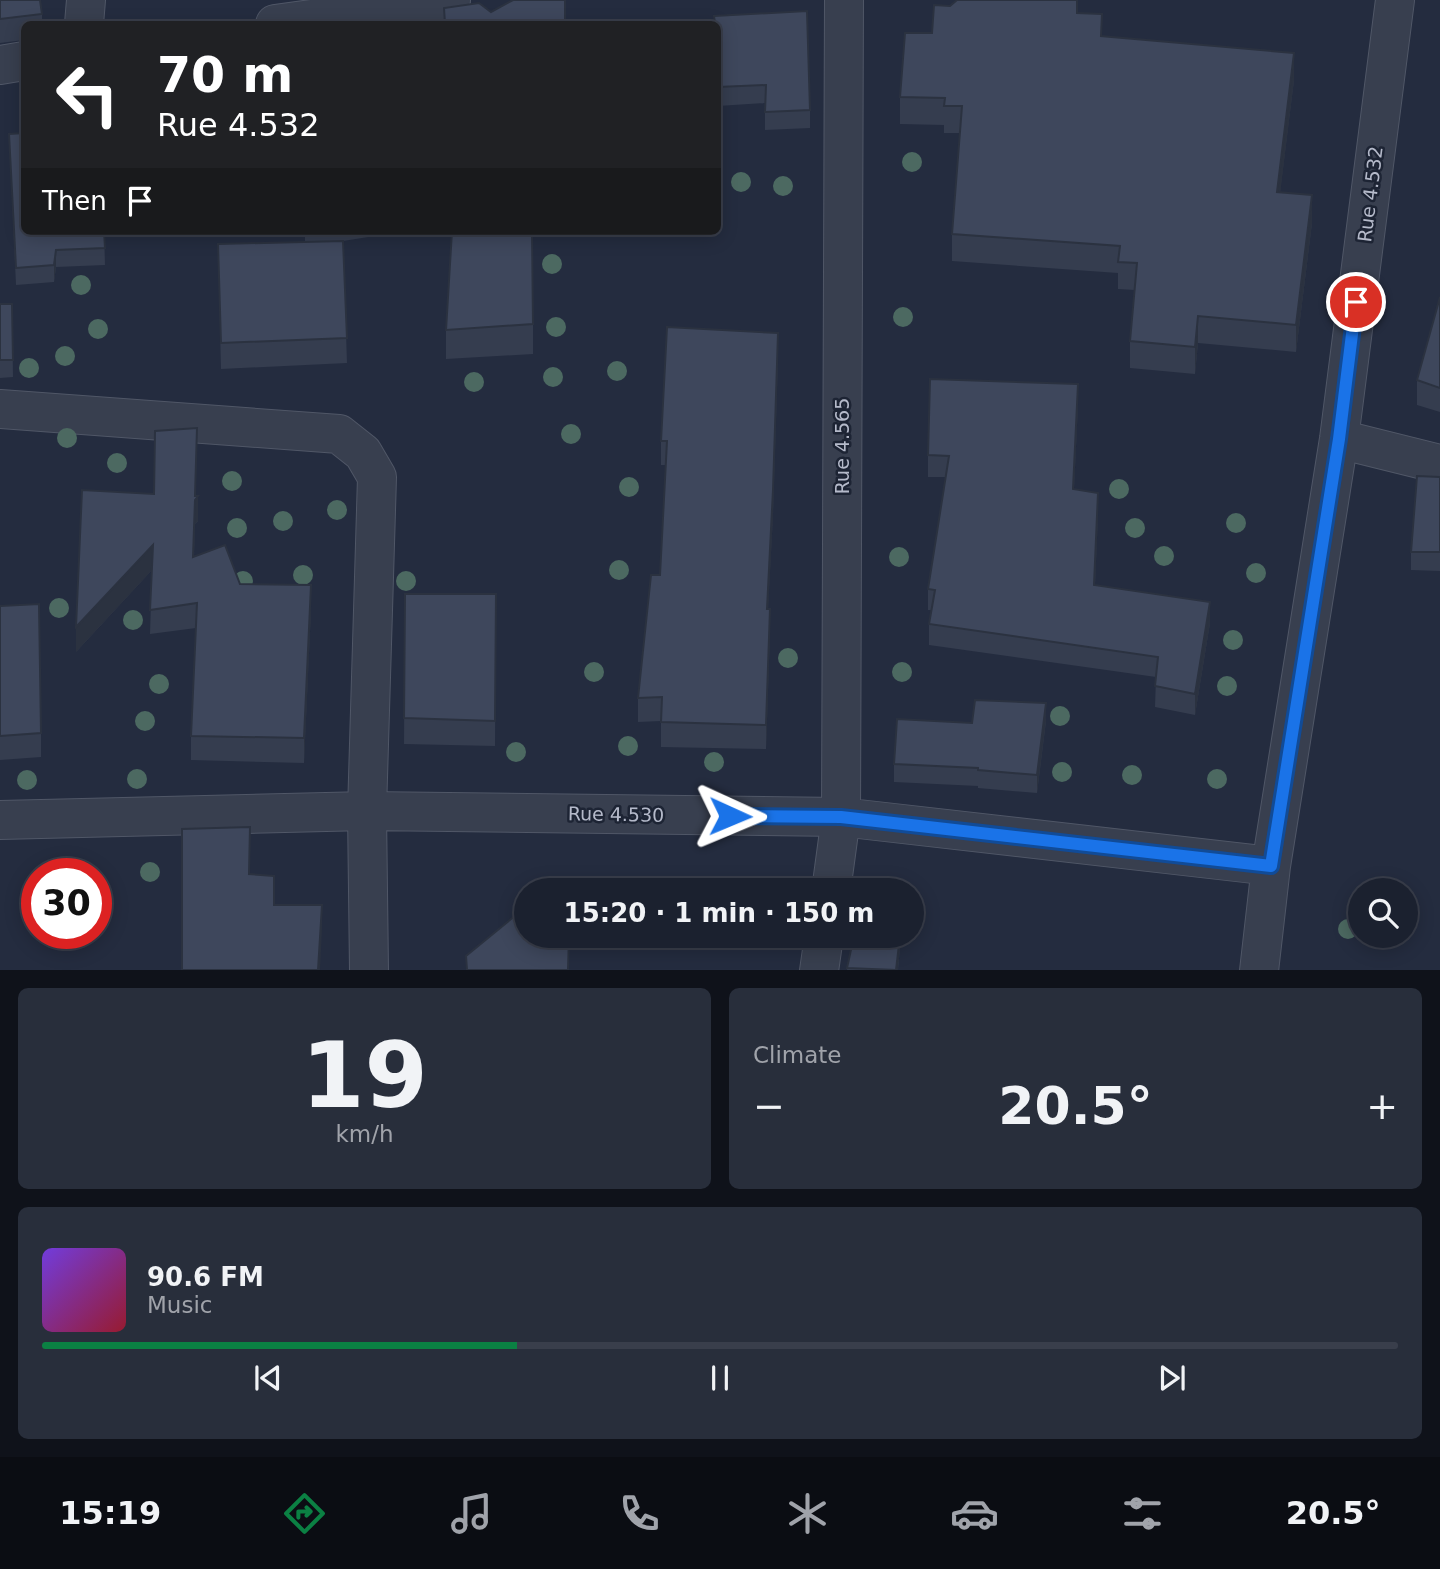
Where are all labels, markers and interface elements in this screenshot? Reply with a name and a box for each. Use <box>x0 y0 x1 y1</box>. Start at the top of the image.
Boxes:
text: 70 m <box>157 47 293 104</box>
icon: left <box>42 49 133 140</box>
text: Rue 4.532 <box>157 106 320 144</box>
street label: Rue 4.532 <box>1353 145 1387 243</box>
icon: arrive <box>121 182 159 220</box>
text: Then <box>42 186 107 216</box>
pin <box>1326 272 1386 332</box>
icon: arrive <box>1337 283 1375 321</box>
street label: Rue 4.565 <box>831 398 853 494</box>
position arrow <box>693 779 767 853</box>
street label: Rue 4.530 <box>568 802 664 826</box>
speed limit sign: 30 <box>21 858 112 949</box>
map controls <box>1348 878 1418 948</box>
button: search <box>1348 878 1418 948</box>
text: 15:20 · 1 min · 150 m <box>564 898 874 928</box>
text: 19 <box>301 1023 428 1128</box>
text: Climate <box>753 1042 842 1068</box>
text: 20.5° <box>998 1076 1153 1136</box>
text: − <box>753 1084 785 1128</box>
text: + <box>1366 1084 1398 1128</box>
text: km/h <box>335 1121 394 1147</box>
text: 90.6 FM <box>147 1262 264 1292</box>
text: Music <box>147 1292 212 1318</box>
icon: previous <box>249 1359 287 1397</box>
icon: pause <box>701 1359 739 1397</box>
icon: next <box>1153 1359 1191 1397</box>
icon: directions <box>280 1489 329 1538</box>
icon: music <box>447 1489 496 1538</box>
icon: phone <box>615 1489 664 1538</box>
icon: climate <box>783 1489 832 1538</box>
icon: car <box>950 1489 999 1538</box>
icon: filters <box>1118 1489 1167 1538</box>
text: 15:19 <box>59 1494 161 1532</box>
text: 20.5° <box>1286 1494 1381 1532</box>

